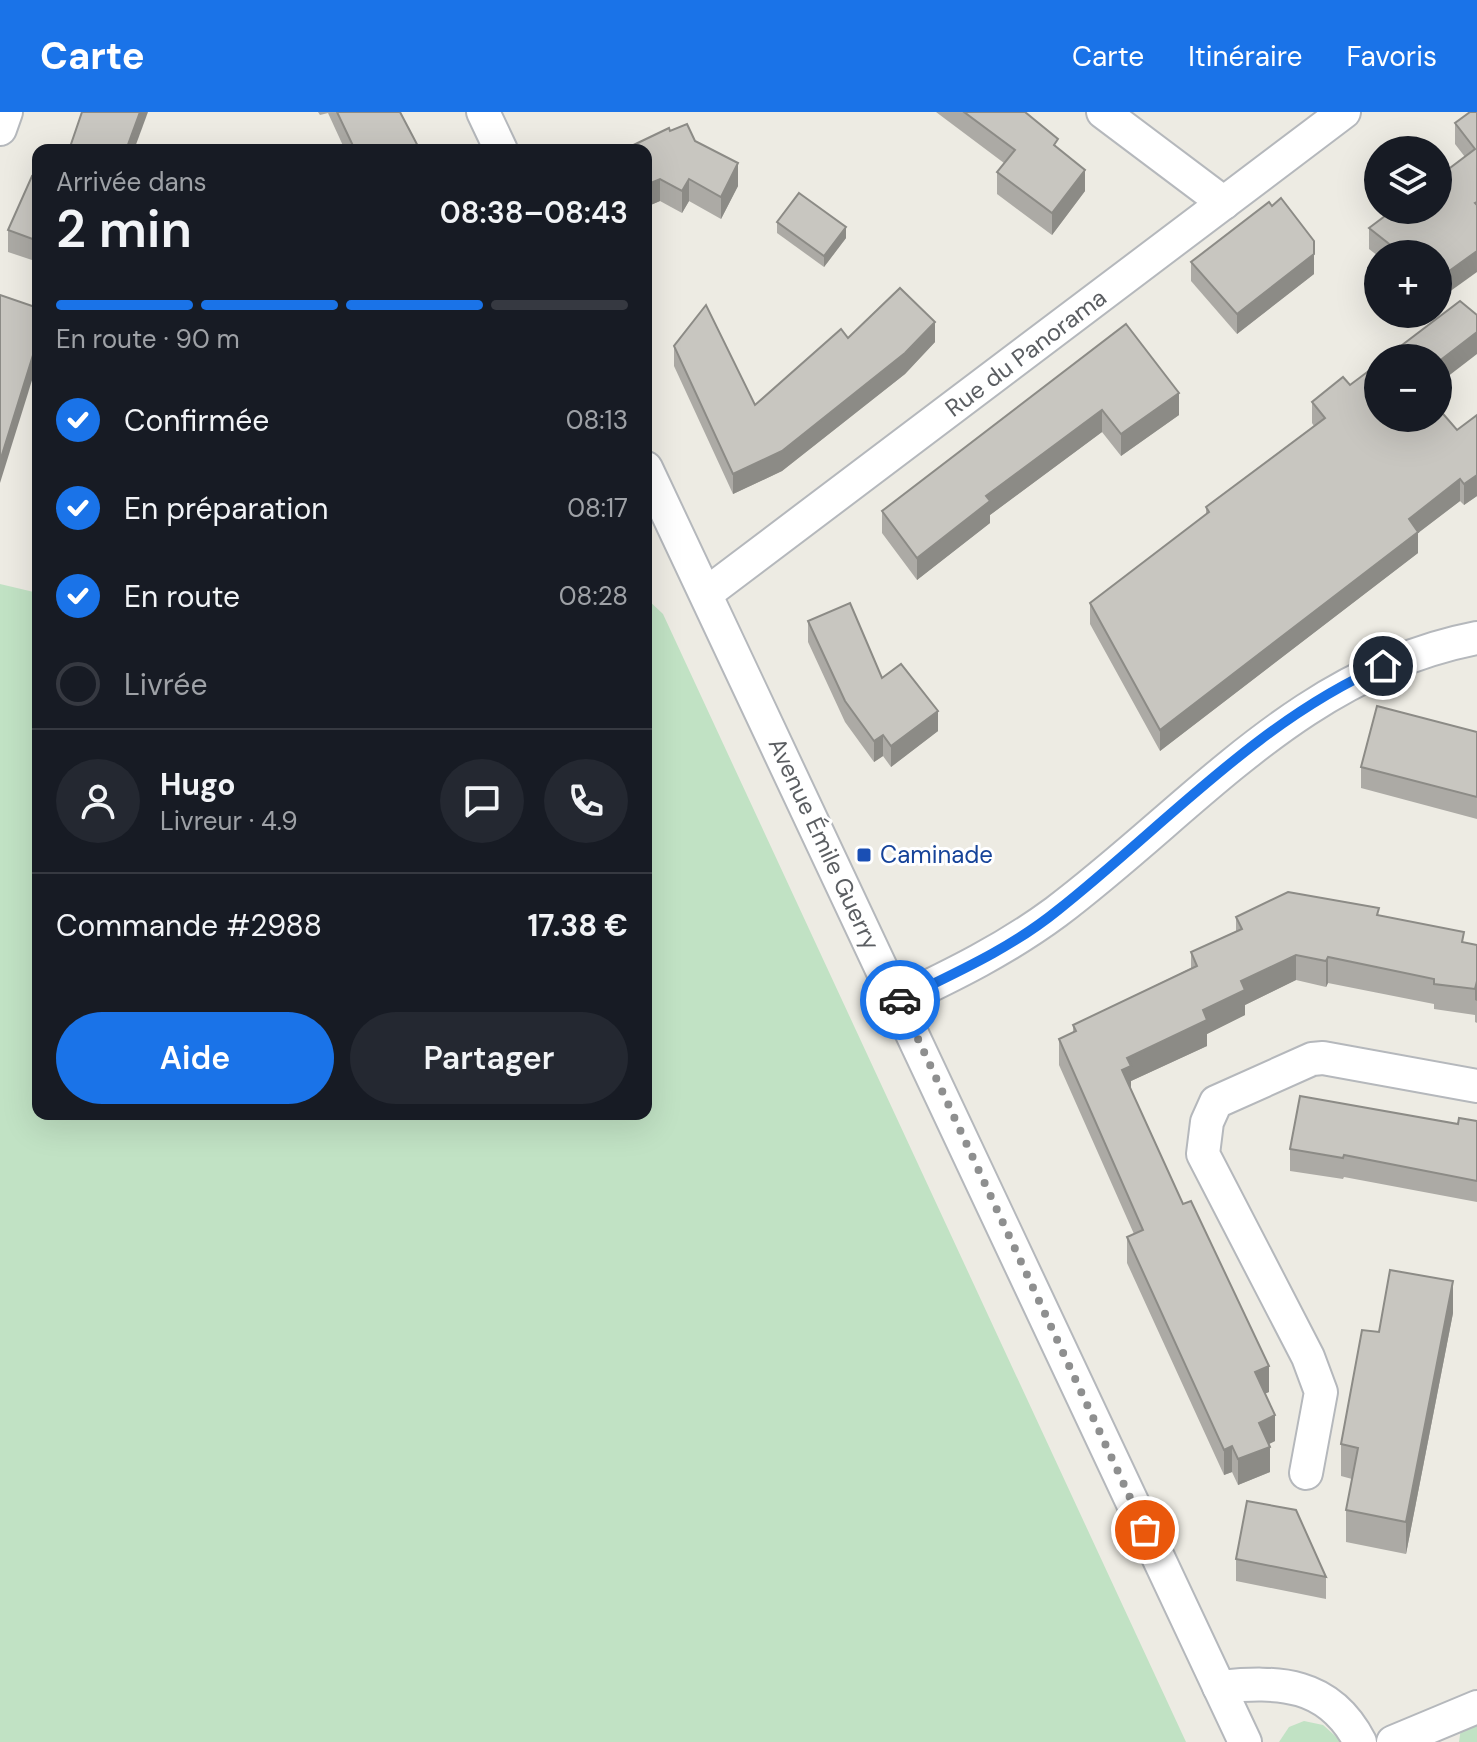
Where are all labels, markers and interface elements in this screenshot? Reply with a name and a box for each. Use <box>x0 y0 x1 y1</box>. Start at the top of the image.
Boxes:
text: Carte <box>40 31 145 81</box>
text: Carte <box>1072 38 1144 75</box>
text: Itinéraire <box>1188 38 1302 75</box>
text: Favoris <box>1346 38 1437 75</box>
map controls <box>1364 136 1452 432</box>
button: layers <box>1364 136 1452 224</box>
text: Arrivée dans <box>56 165 207 199</box>
text: 08:38–08:43 <box>440 193 628 232</box>
text: 2 min <box>56 195 192 263</box>
button: + <box>1364 240 1452 328</box>
street label: Rue du Panorama <box>939 282 1113 423</box>
text: En route · 90 m <box>56 322 240 356</box>
button: − <box>1364 344 1452 432</box>
icon: check <box>56 398 100 442</box>
text: Confirmée <box>124 401 269 440</box>
text: 08:13 <box>566 403 628 437</box>
icon: check <box>56 486 100 530</box>
text: En préparation <box>124 489 329 528</box>
text: 08:17 <box>567 491 628 525</box>
icon: check <box>56 574 100 618</box>
text: En route <box>124 577 240 616</box>
text: 08:28 <box>559 579 628 613</box>
pin <box>1349 632 1417 700</box>
icon: home <box>1361 644 1405 688</box>
text: Livrée <box>124 665 207 704</box>
street label: Avenue Émile Guerry <box>762 733 887 955</box>
button: person <box>56 759 140 843</box>
button: chat <box>440 759 524 843</box>
button: phone <box>544 759 628 843</box>
text: Hugo <box>160 765 235 804</box>
text: Livreur · 4.9 <box>160 804 298 838</box>
place label: Caminade <box>880 839 993 870</box>
marker: Caminade <box>855 846 873 864</box>
text: Commande #2988 <box>56 906 322 945</box>
text: 17.38 € <box>527 906 628 945</box>
courier <box>860 960 940 1040</box>
icon: car <box>878 978 922 1022</box>
button: Aide <box>56 1012 334 1104</box>
button: Partager <box>350 1012 628 1104</box>
pin <box>1111 1496 1179 1564</box>
icon: bag <box>1123 1508 1167 1552</box>

